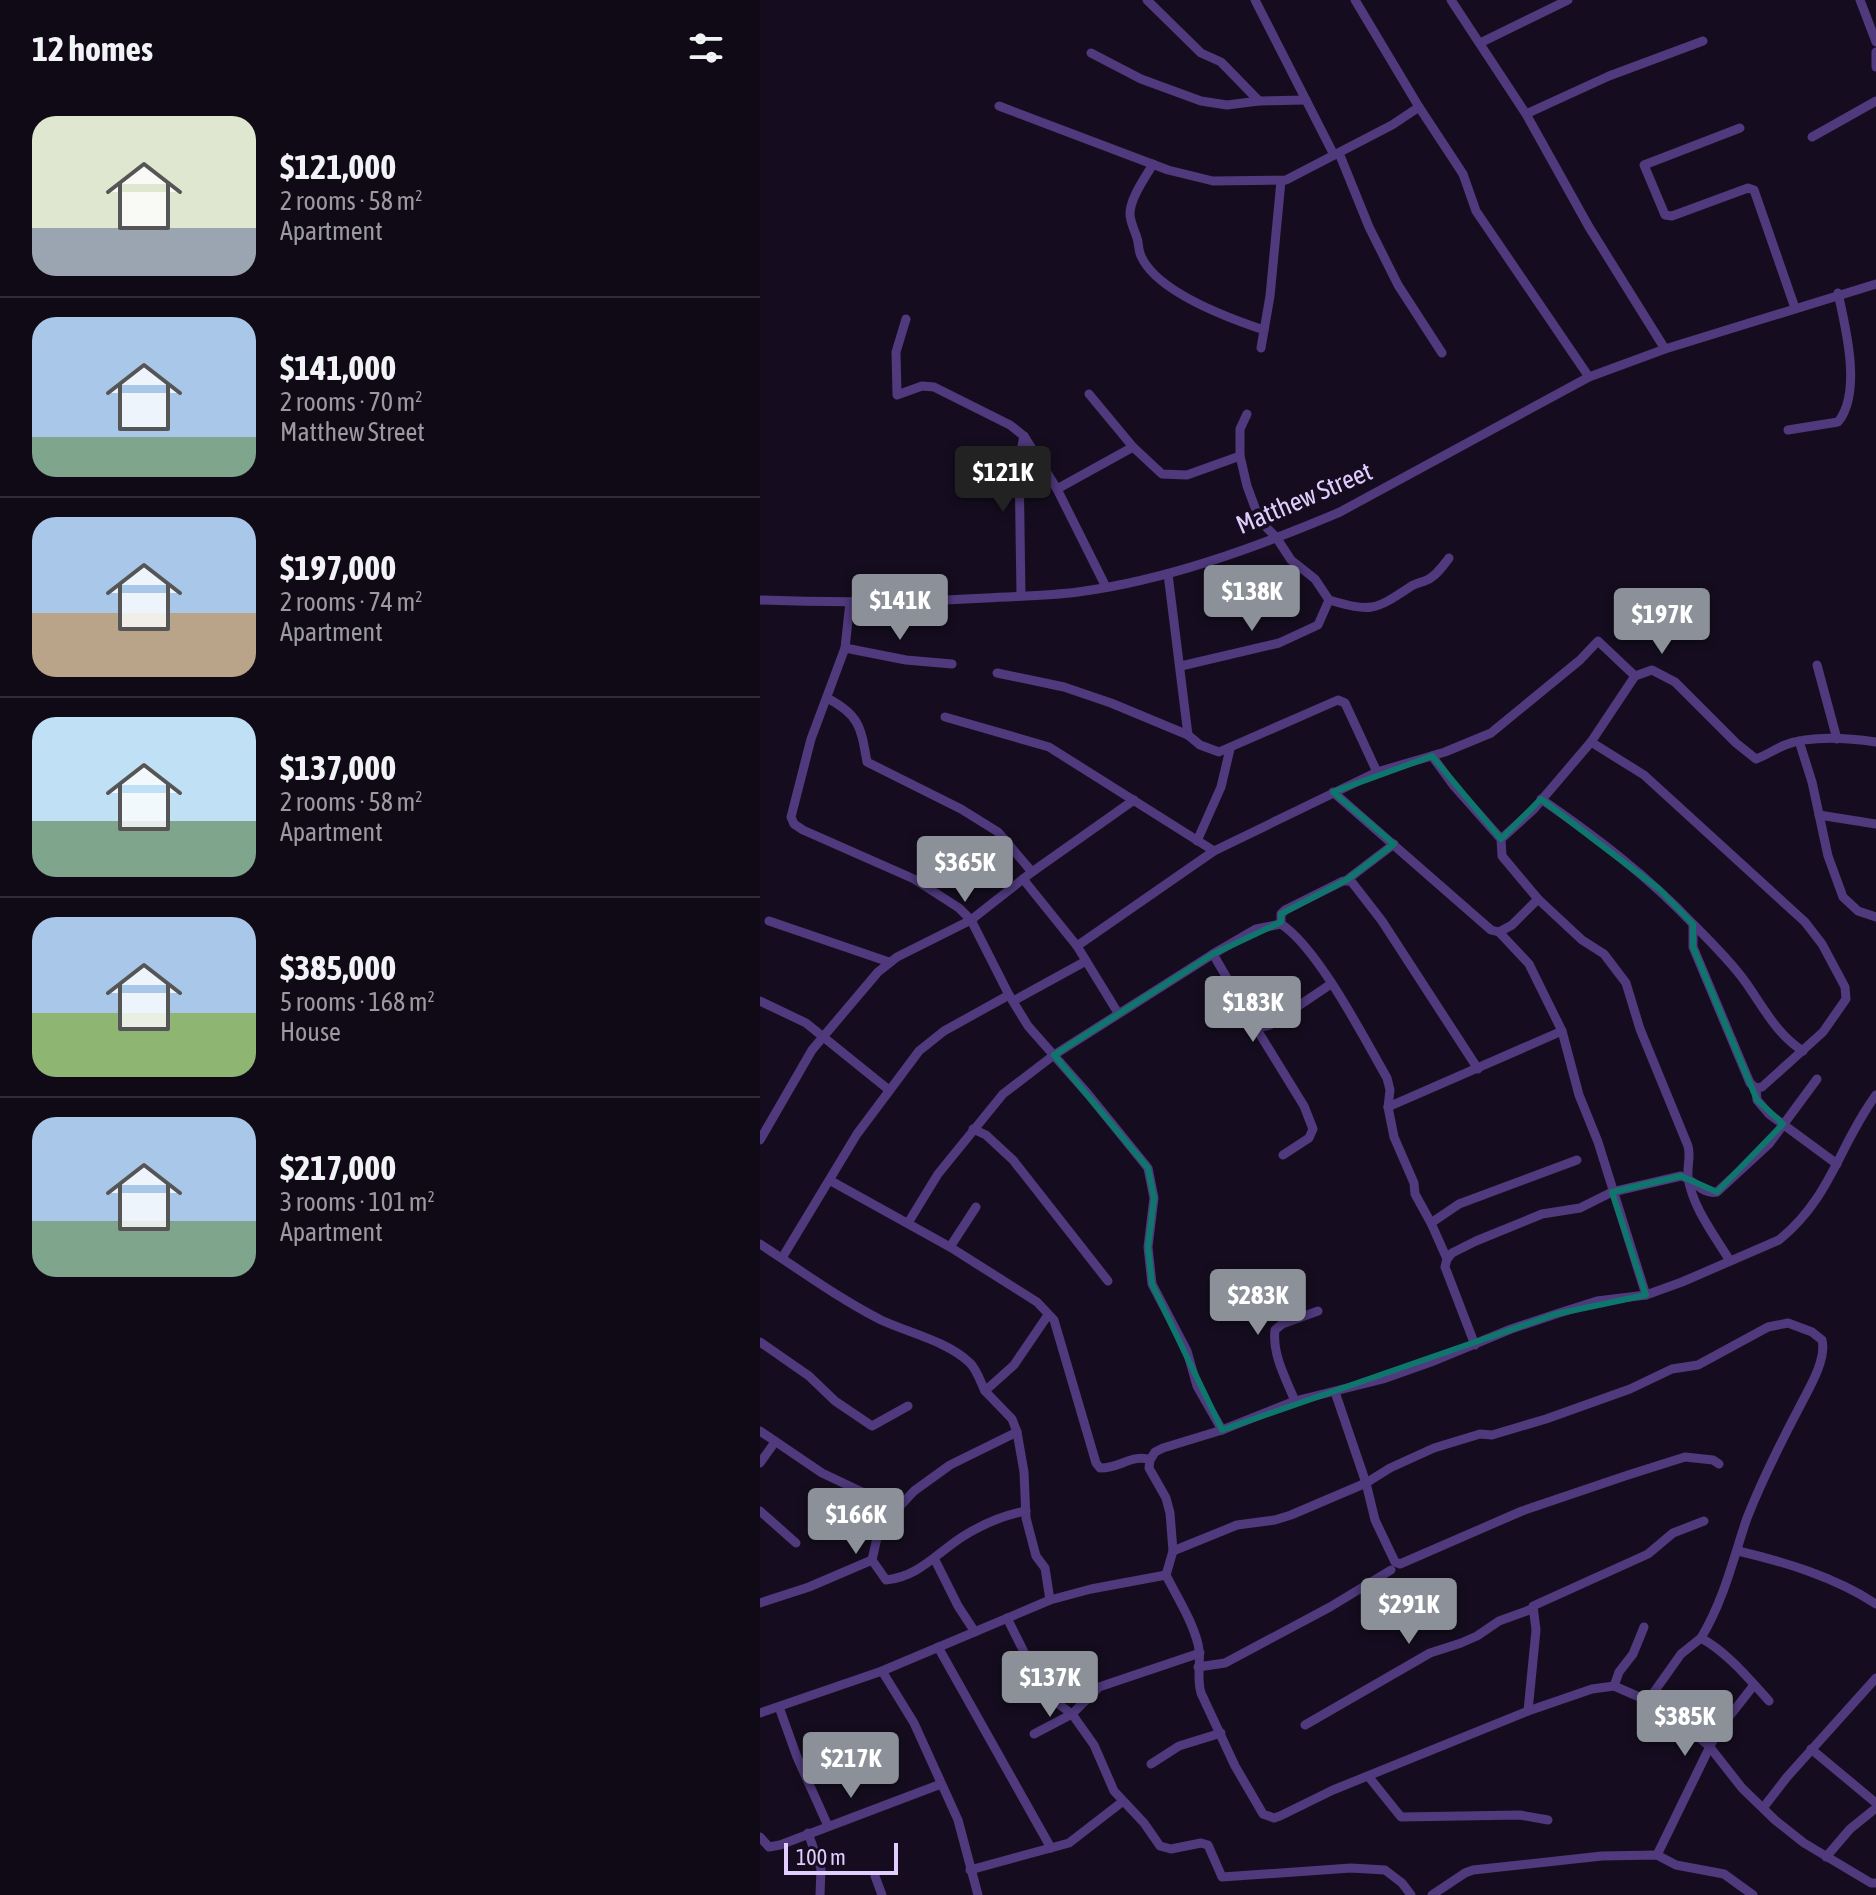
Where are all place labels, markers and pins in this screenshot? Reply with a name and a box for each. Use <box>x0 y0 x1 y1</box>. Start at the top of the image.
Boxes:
pin: $121K <box>947 446 1059 514</box>
pin: $138K <box>1196 565 1308 633</box>
pin: $141K <box>844 574 956 642</box>
pin: $197K <box>1606 588 1718 656</box>
pin: $365K <box>909 836 1021 904</box>
pin: $183K <box>1197 976 1309 1044</box>
pin: $283K <box>1202 1269 1314 1337</box>
pin: $166K <box>800 1488 912 1556</box>
pin: $291K <box>1353 1578 1465 1646</box>
pin: $137K <box>994 1651 1106 1719</box>
pin: $385K <box>1629 1690 1741 1758</box>
pin: $217K <box>795 1732 907 1800</box>

